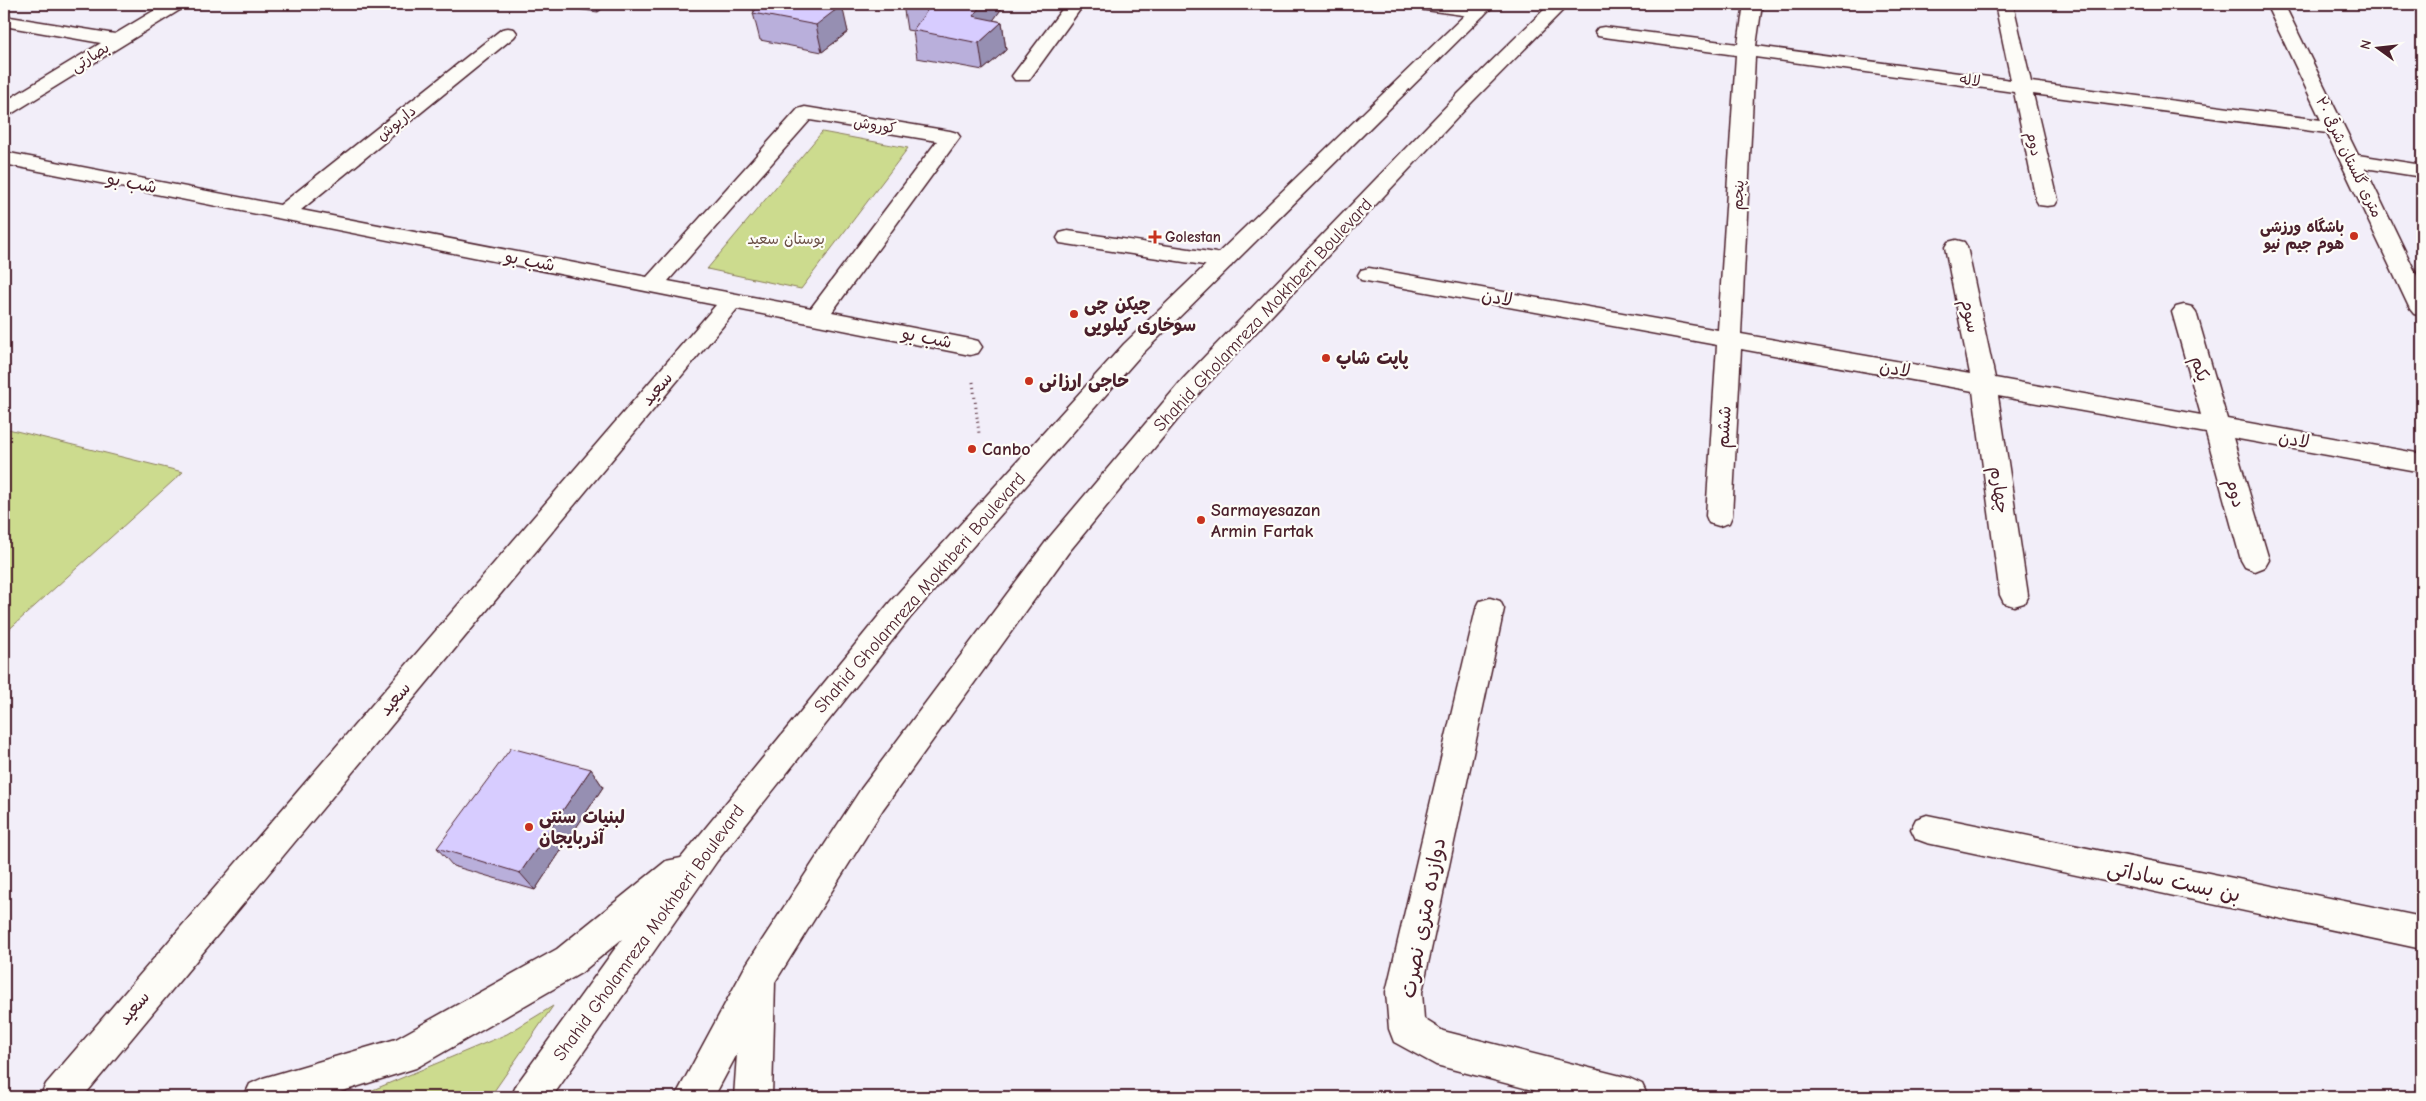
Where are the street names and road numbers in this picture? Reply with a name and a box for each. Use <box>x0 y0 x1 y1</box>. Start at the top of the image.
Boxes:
street label: بصارتی <box>67 38 113 77</box>
street label: لاله <box>1958 70 1982 90</box>
street label: ۲۰ متری گلستان شرقی <box>2312 93 2388 220</box>
street label: داریوش <box>373 102 420 145</box>
street label: کوروش <box>852 113 898 137</box>
street label: دوم <box>2020 130 2045 158</box>
street label: شب بو <box>103 168 159 198</box>
street label: پنجم <box>1728 179 1751 211</box>
street label: Shahid Gholamreza Mokhberi Boulevard <box>1149 194 1377 436</box>
street label: شب بو <box>501 246 557 276</box>
street label: لادن <box>1480 285 1514 311</box>
street label: سوم <box>1953 297 1984 336</box>
street label: شب بو <box>898 323 954 353</box>
street label: یکم <box>2184 354 2214 385</box>
street label: لادن <box>1878 356 1912 382</box>
street label: سعید <box>637 368 677 410</box>
street label: ششم <box>1712 405 1739 449</box>
street label: لادن <box>2277 427 2311 453</box>
street label: چهارم <box>1982 465 2013 515</box>
street label: Shahid Gholamreza Mokhberi Boulevard <box>810 469 1030 717</box>
street label: دوم <box>2218 476 2249 511</box>
street label: سعید <box>375 678 415 720</box>
street label: Shahid Gholamreza Mokhberi Boulevard <box>549 801 749 1065</box>
street label: دوازده متری نصرت <box>1396 836 1450 1000</box>
street label: بن بست ساداتی <box>2105 855 2243 909</box>
street label: سعید <box>114 987 154 1029</box>

